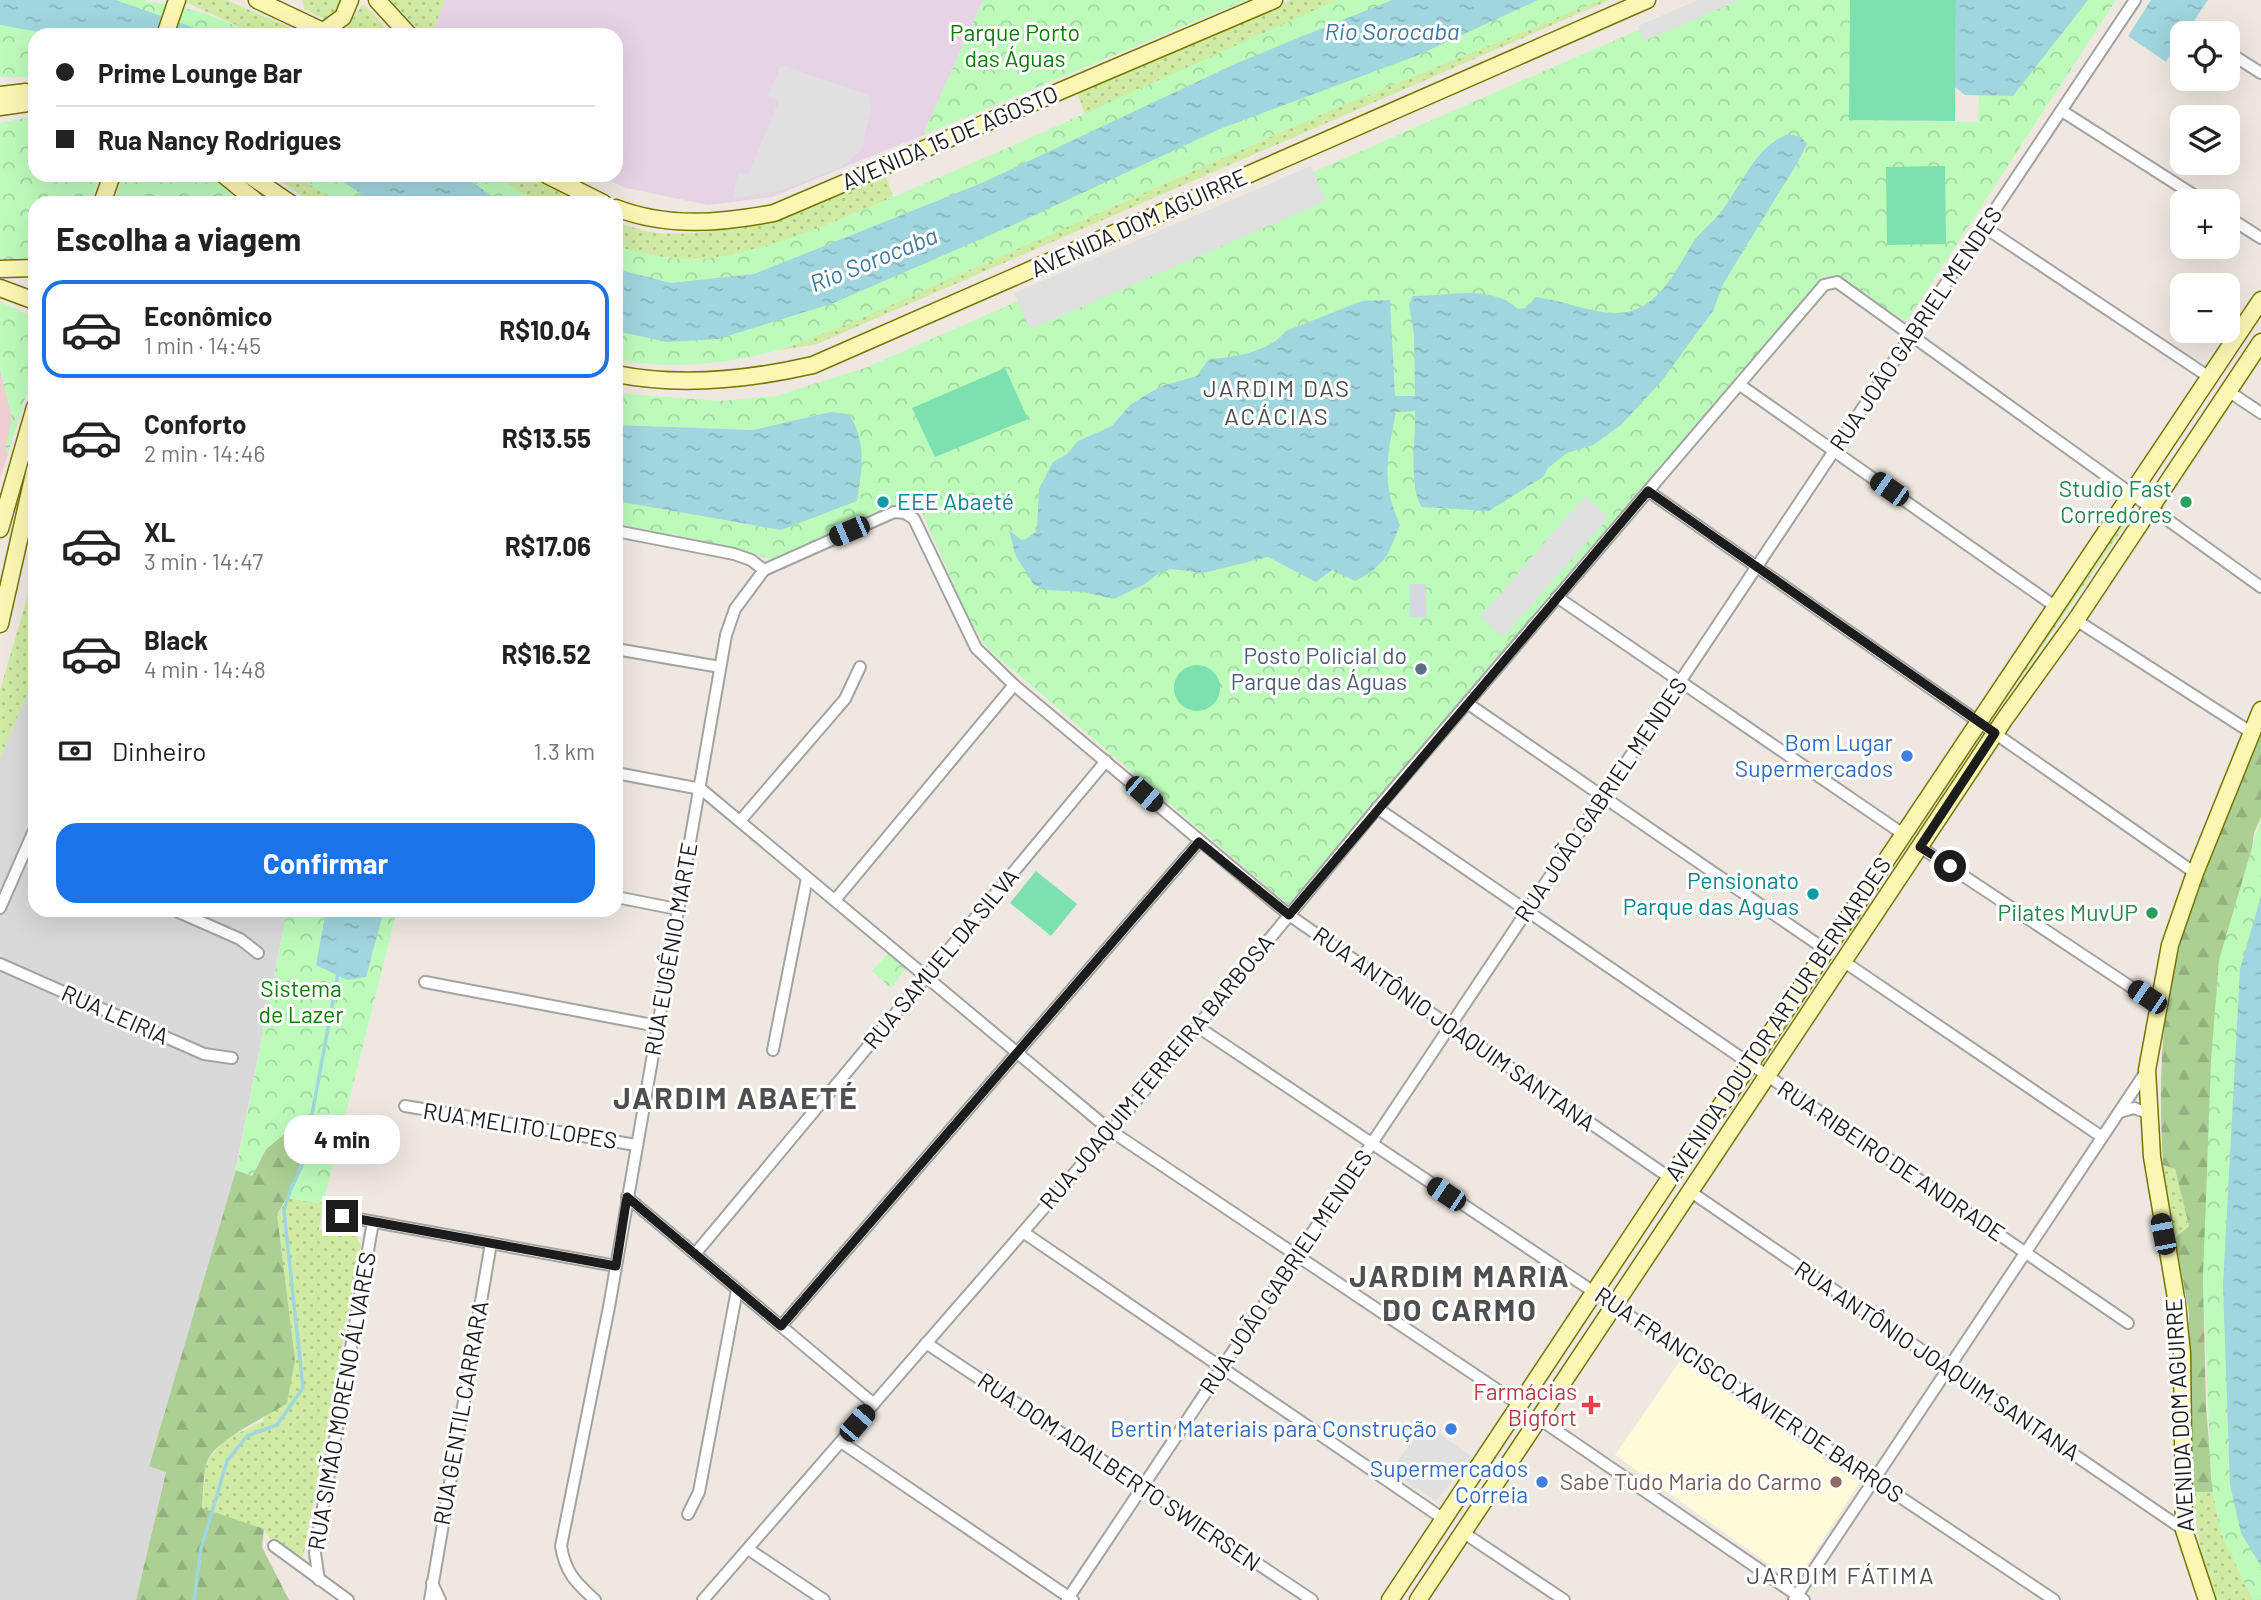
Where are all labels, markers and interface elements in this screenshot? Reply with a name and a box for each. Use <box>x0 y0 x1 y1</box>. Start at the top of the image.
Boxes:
water label: Rio Sorocaba <box>1324 16 1460 45</box>
park label: Parque Porto das Águas <box>950 18 1080 72</box>
map controls <box>2170 21 2240 343</box>
button: locate <box>2170 21 2240 91</box>
text: Prime Lounge Bar <box>98 57 302 88</box>
street label: AVENIDA 15 DE AGOSTO <box>837 79 1062 195</box>
button: layers <box>2170 105 2240 175</box>
text: Rua Nancy Rodrigues <box>98 124 341 155</box>
street label: AVENIDA DOM AGUIRRE <box>1026 162 1251 282</box>
button: + <box>2170 189 2240 259</box>
street label: RUA JOÃO GABRIEL MENDES <box>1823 201 2007 456</box>
text: Escolha a viagem <box>56 219 301 257</box>
water label: Rio Sorocaba <box>805 220 942 297</box>
button: − <box>2170 273 2240 343</box>
icon: car <box>60 298 123 361</box>
text: Econômico <box>144 300 273 331</box>
text: R$10.04 <box>499 314 591 345</box>
text: 1 min · 14:45 <box>144 331 261 359</box>
district label: JARDIM DAS ACÁCIAS <box>1203 373 1351 430</box>
icon: car <box>60 406 123 469</box>
text: Conforto <box>144 408 247 439</box>
text: R$13.55 <box>502 422 591 453</box>
text: 2 min · 14:46 <box>144 439 265 467</box>
car <box>1866 468 1913 510</box>
place label: Studio Fast Corredores <box>2059 474 2172 528</box>
place label: EEE Abaeté <box>897 487 1014 515</box>
marker: EEE Abaeté <box>875 494 891 510</box>
marker: Studio Fast Corredores <box>2178 494 2194 510</box>
car <box>826 513 873 549</box>
icon: car <box>60 514 123 577</box>
text: XL <box>144 516 175 547</box>
text: R$17.06 <box>505 530 591 561</box>
text: 3 min · 14:47 <box>144 547 263 575</box>
icon: car <box>60 622 123 685</box>
text: Black <box>144 624 208 655</box>
text: R$16.52 <box>501 638 591 669</box>
place label: Posto Policial do Parque das Águas <box>1231 641 1407 695</box>
text: 4 min · 14:48 <box>144 655 266 683</box>
marker: Posto Policial do Parque das Águas <box>1413 661 1429 677</box>
street label: RUA JOÃO GABRIEL MENDES <box>1508 672 1692 927</box>
place label: Bom Lugar Supermercados <box>1735 728 1894 782</box>
icon: cash <box>56 732 94 770</box>
text: Dinheiro <box>112 735 207 766</box>
text: 1.3 km <box>534 737 595 765</box>
marker: Bom Lugar Supermercados <box>1899 748 1915 764</box>
car <box>1122 772 1167 816</box>
button: Confirmar <box>56 823 595 903</box>
street label: RUA EUGÊNIO MARTE <box>637 840 703 1057</box>
route start <box>1934 850 1966 882</box>
street label: AVENIDA DOUTOR ARTUR BERNARDES <box>1658 851 1896 1186</box>
street label: RUA SAMUEL DA SILVA <box>857 862 1024 1054</box>
place label: Pensionato Parque das Aguas <box>1623 866 1799 920</box>
marker: Pensionato Parque das Aguas <box>1805 886 1821 902</box>
place label: Pilates MuvUP <box>1998 898 2138 926</box>
marker: Pilates MuvUP <box>2144 905 2160 921</box>
street label: RUA ANTÔNIO JOAQUIM SANTANA <box>1308 920 1601 1137</box>
street label: RUA JOAQUIM FERREIRA BARBOSA <box>1033 928 1279 1214</box>
park label: Sistema de Lazer <box>258 974 344 1028</box>
car <box>2124 977 2171 1017</box>
street label: RUA LEIRIA <box>58 978 173 1050</box>
street label: RUA RIBEIRO DE ANDRADE <box>1773 1074 2010 1247</box>
district label: JARDIM ABAETÉ <box>613 1079 859 1115</box>
street label: RUA MELITO LOPES <box>421 1096 619 1154</box>
callout: 4 min <box>284 1114 400 1164</box>
text: 4 min <box>314 1125 370 1153</box>
street label: RUA JOÃO GABRIEL MENDES <box>1193 1144 1377 1399</box>
car <box>1423 1174 1470 1214</box>
route end <box>326 1200 358 1232</box>
car <box>2149 1211 2178 1257</box>
street label: RUA SIMÃO MORENO ÁLVARES <box>301 1250 381 1552</box>
street label: RUA ANTÔNIO JOAQUIM SANTANA <box>1790 1254 2085 1466</box>
district label: JARDIM MARIA DO CARMO <box>1349 1257 1571 1327</box>
street label: RUA FRANCISCO XAVIER DE BARROS <box>1590 1280 1909 1508</box>
street label: AVENIDA DOM AGUIRRE <box>2159 1297 2199 1533</box>
street label: RUA GENTIL CARRARA <box>426 1298 494 1527</box>
street label: RUA DOM ADALBERTO SWIERSEN <box>973 1366 1266 1576</box>
place label: Farmácias Bigfort <box>1473 1377 1577 1431</box>
marker: Farmácias Bigfort <box>1583 1397 1599 1413</box>
car <box>836 1400 879 1446</box>
place label: Bertin Materiais para Construção <box>1110 1414 1437 1442</box>
marker: Bertin Materiais para Construção <box>1443 1421 1459 1437</box>
place label: Supermercados Correia <box>1370 1454 1528 1508</box>
place label: Sabe Tudo Maria do Carmo <box>1560 1467 1822 1495</box>
marker: Supermercados Correia <box>1534 1474 1550 1490</box>
marker: Sabe Tudo Maria do Carmo <box>1828 1474 1844 1490</box>
district label: JARDIM FÁTIMA <box>1747 1560 1935 1589</box>

